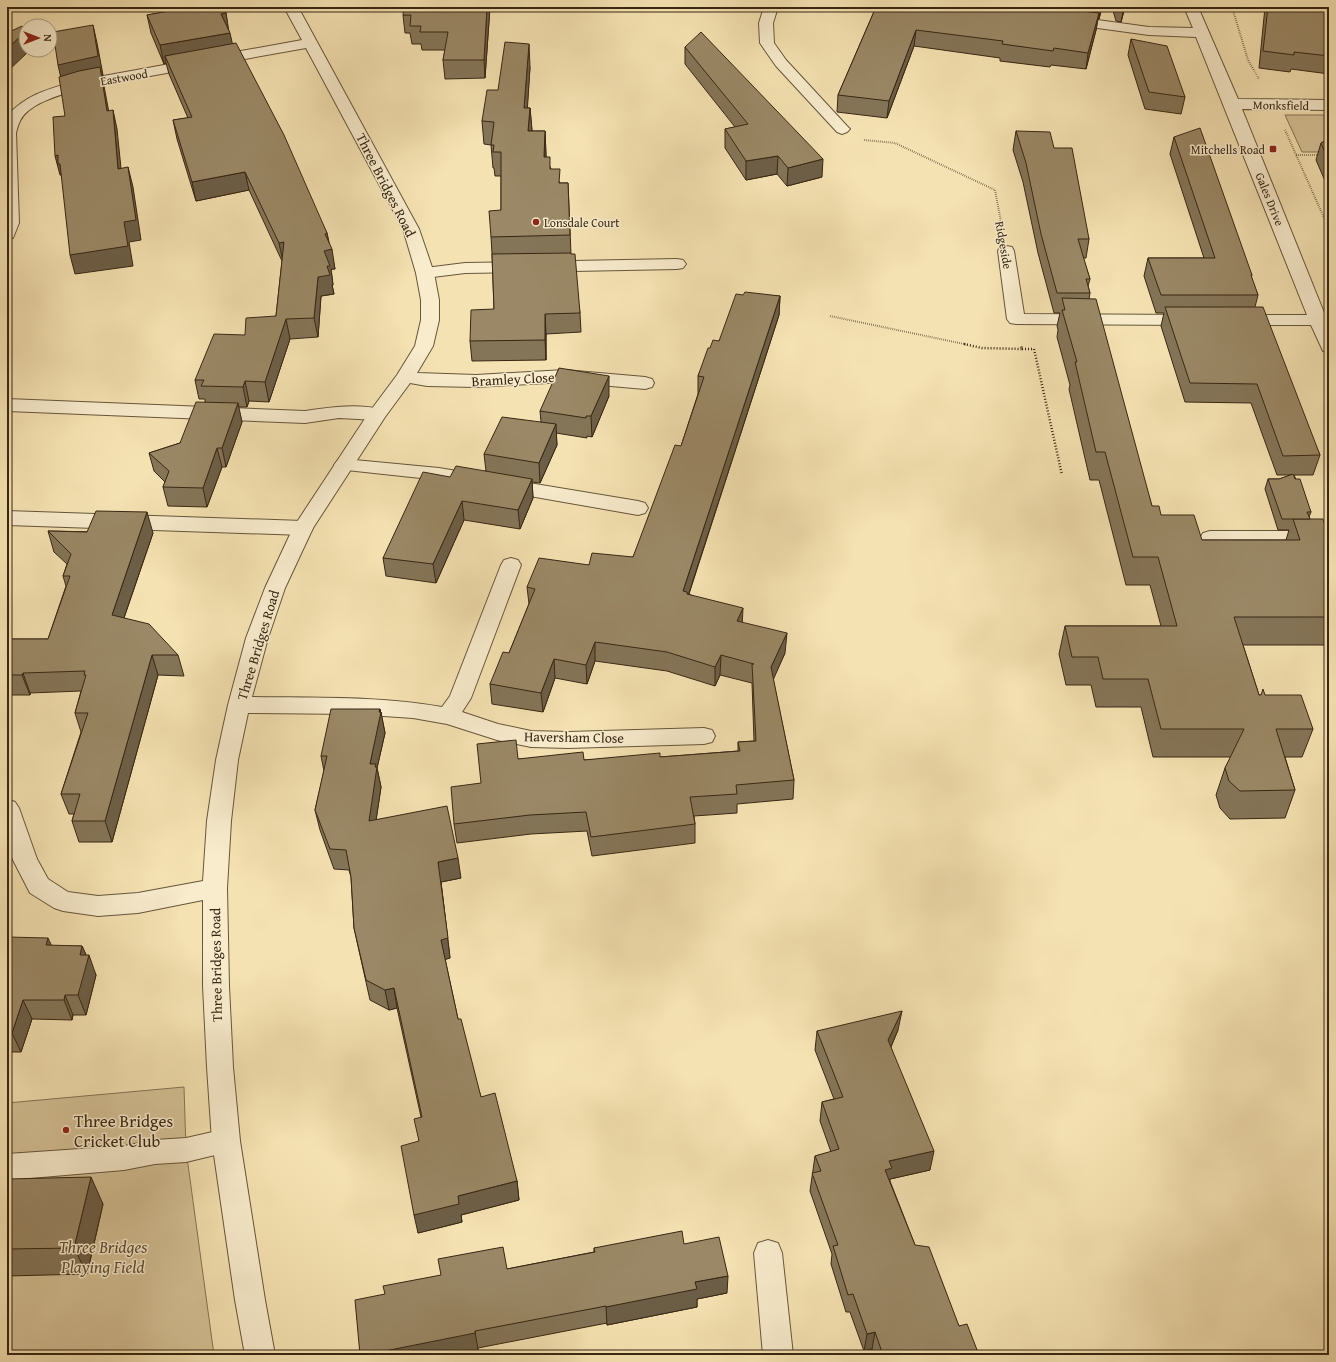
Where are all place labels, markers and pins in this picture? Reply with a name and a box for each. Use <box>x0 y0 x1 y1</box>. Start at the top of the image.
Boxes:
place label: Mitchells Road <box>1191 141 1266 158</box>
marker: Mitchells Road <box>1268 144 1278 154</box>
place label: Lonsdale Court <box>544 214 620 231</box>
marker: Lonsdale Court <box>531 217 541 227</box>
place label: Three Bridges Cricket Club <box>74 1108 173 1153</box>
marker: Three Bridges Cricket Club <box>61 1125 71 1135</box>

